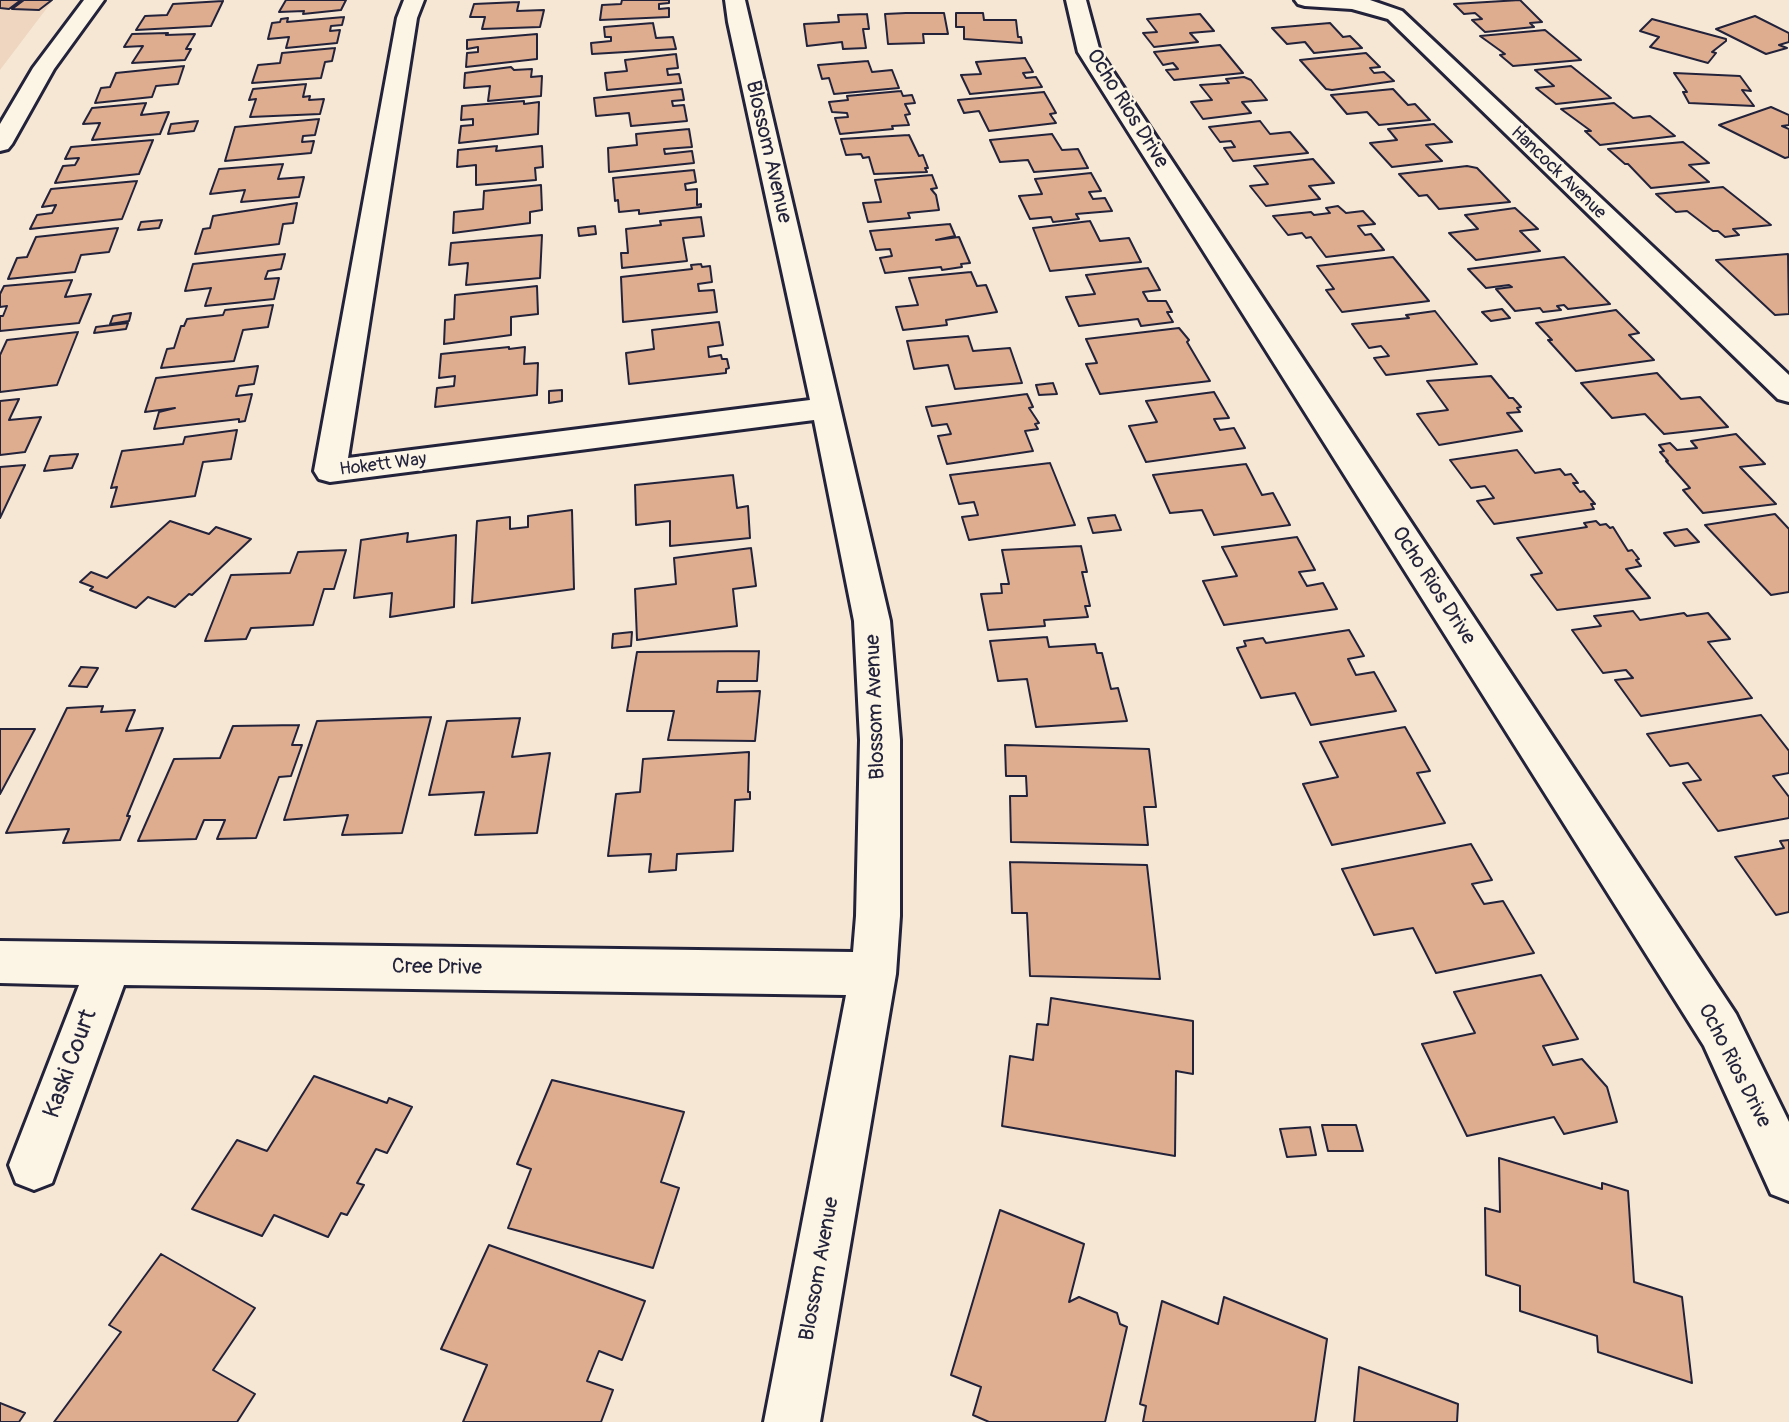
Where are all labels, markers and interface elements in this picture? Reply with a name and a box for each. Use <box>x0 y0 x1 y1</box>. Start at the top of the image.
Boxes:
street label: Ocho Rios Drive <box>1080 45 1174 173</box>
street label: Blossom Avenue <box>739 78 797 226</box>
street label: Hancock Avenue <box>1506 122 1610 224</box>
street label: Hokett Way <box>338 449 428 481</box>
street label: Ocho Rios Drive <box>1385 522 1481 650</box>
street label: Blossom Avenue <box>861 634 891 780</box>
street label: Cree Drive <box>392 955 482 981</box>
street label: Ocho Rios Drive <box>1692 1000 1776 1132</box>
street label: Kaski Court <box>38 1006 104 1122</box>
street label: Blossom Avenue <box>795 1195 845 1343</box>

